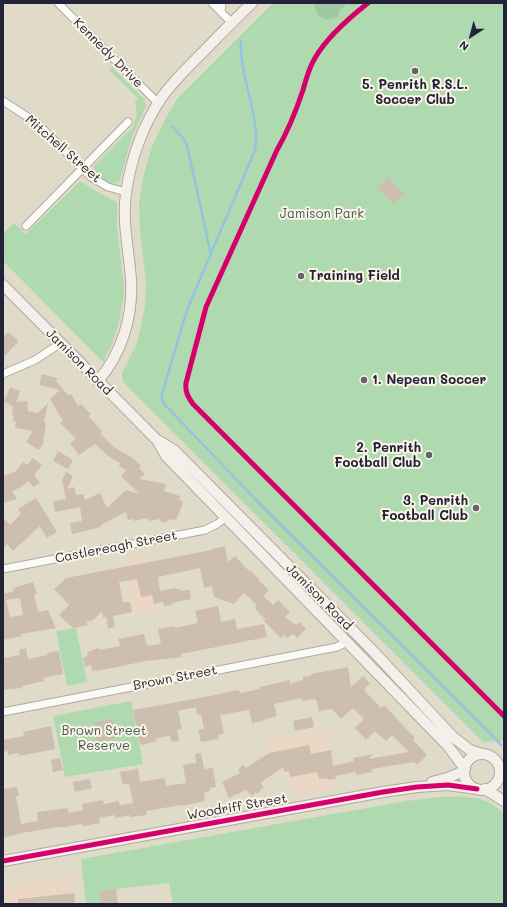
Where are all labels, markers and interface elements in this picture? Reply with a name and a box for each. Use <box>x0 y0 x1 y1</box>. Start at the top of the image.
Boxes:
street label: Kennedy Drive <box>70 15 146 91</box>
north arrow <box>451 16 491 56</box>
text: N <box>456 38 471 55</box>
marker: 5. Penrith R.S.L. Soccer Club <box>410 66 420 76</box>
place label: 5. Penrith R.S.L. Soccer Club <box>362 77 468 108</box>
street label: Mitchell Street <box>22 112 104 186</box>
park label: Jamison Park <box>280 206 364 222</box>
place label: Training Field <box>309 268 400 284</box>
marker: Training Field <box>296 271 306 281</box>
street label: Jamison Road <box>43 326 115 398</box>
place label: 1. Nepean Soccer <box>372 372 486 388</box>
marker: 1. Nepean Soccer <box>359 375 369 385</box>
place label: 2. Penrith Football Club <box>334 440 421 471</box>
marker: 2. Penrith Football Club <box>424 450 434 460</box>
place label: 3. Penrith Football Club <box>381 493 468 524</box>
marker: 3. Penrith Football Club <box>471 503 481 513</box>
street label: Castlereagh Street <box>54 528 178 566</box>
street label: Jamison Road <box>283 561 355 633</box>
street label: Brown Street <box>132 662 218 694</box>
park label: Brown Street Reserve <box>61 723 147 754</box>
street label: Woodriff Street <box>186 791 288 823</box>

